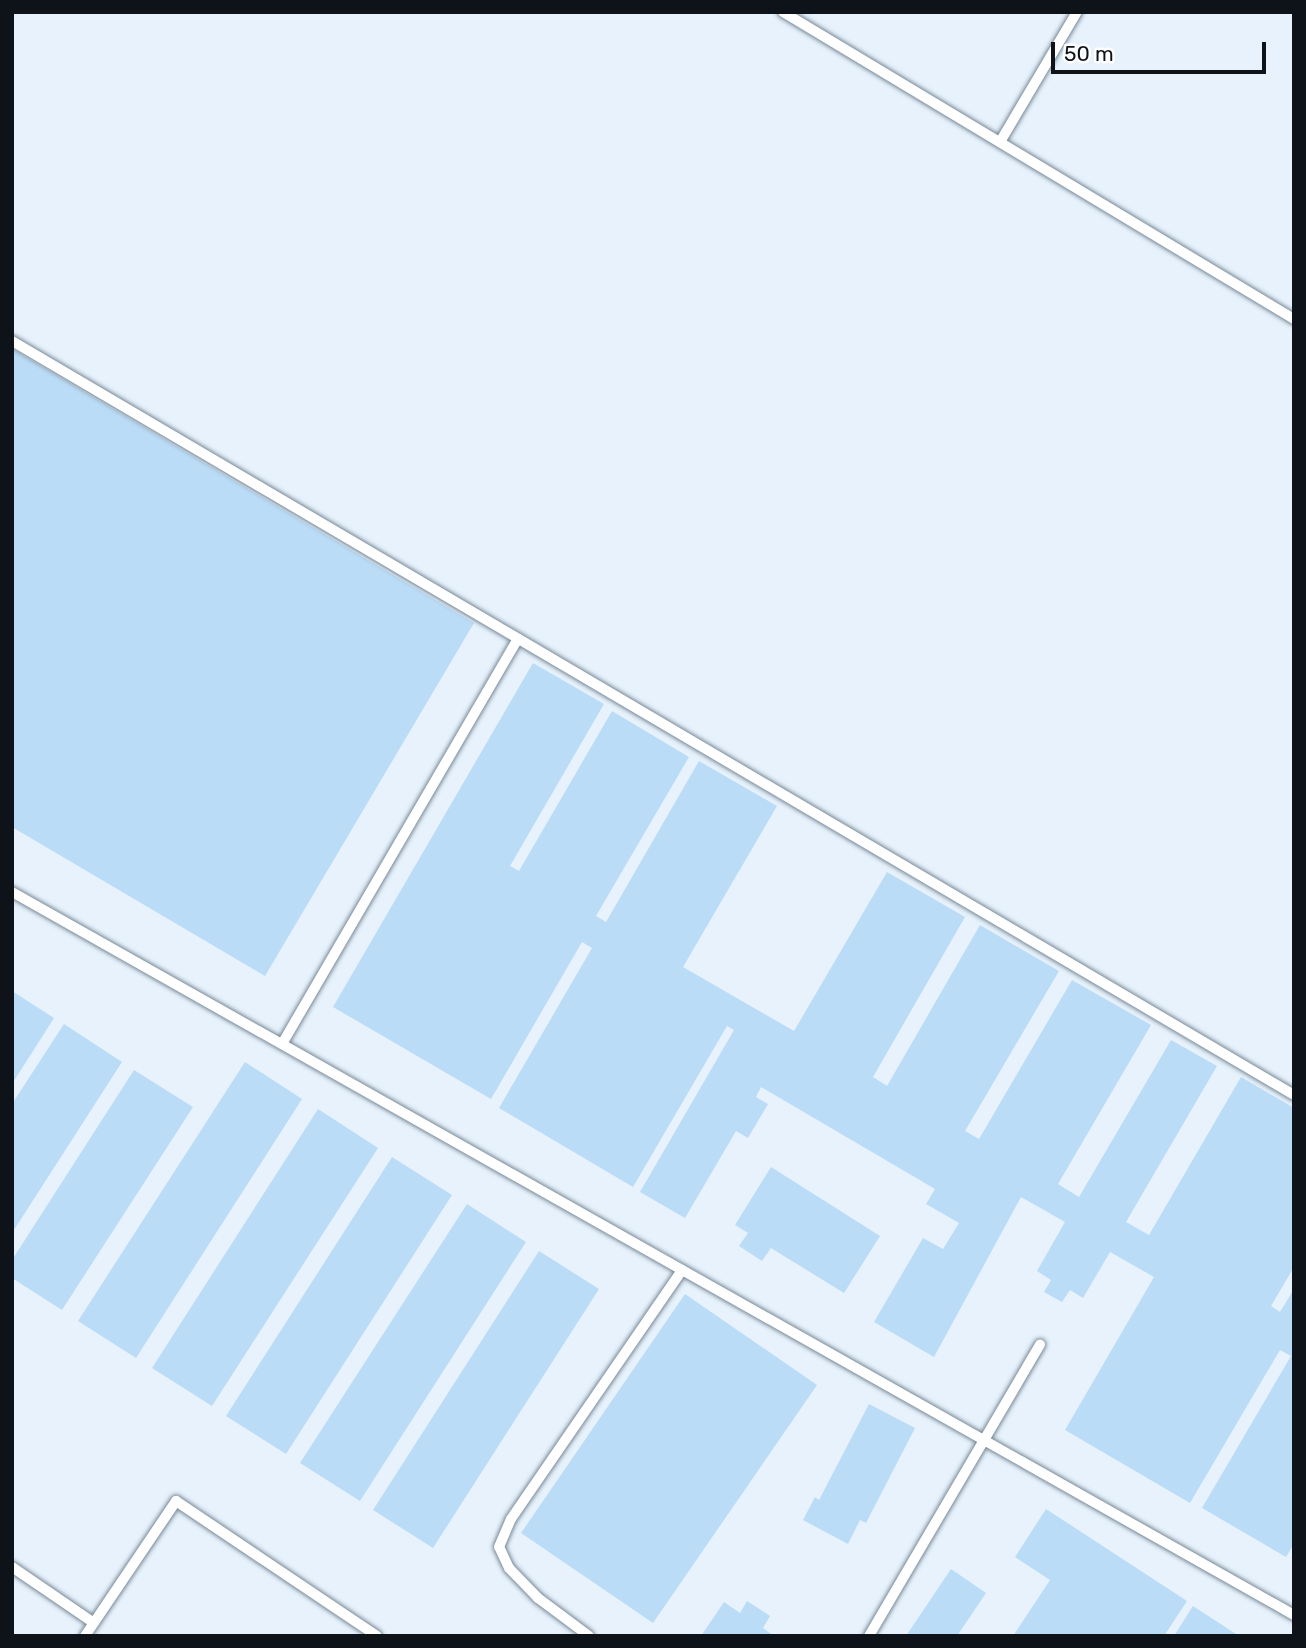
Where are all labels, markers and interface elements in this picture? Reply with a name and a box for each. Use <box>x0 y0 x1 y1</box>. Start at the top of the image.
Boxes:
scale bar <box>1054 28 1269 72</box>
text: 50 m <box>1064 41 1114 66</box>

